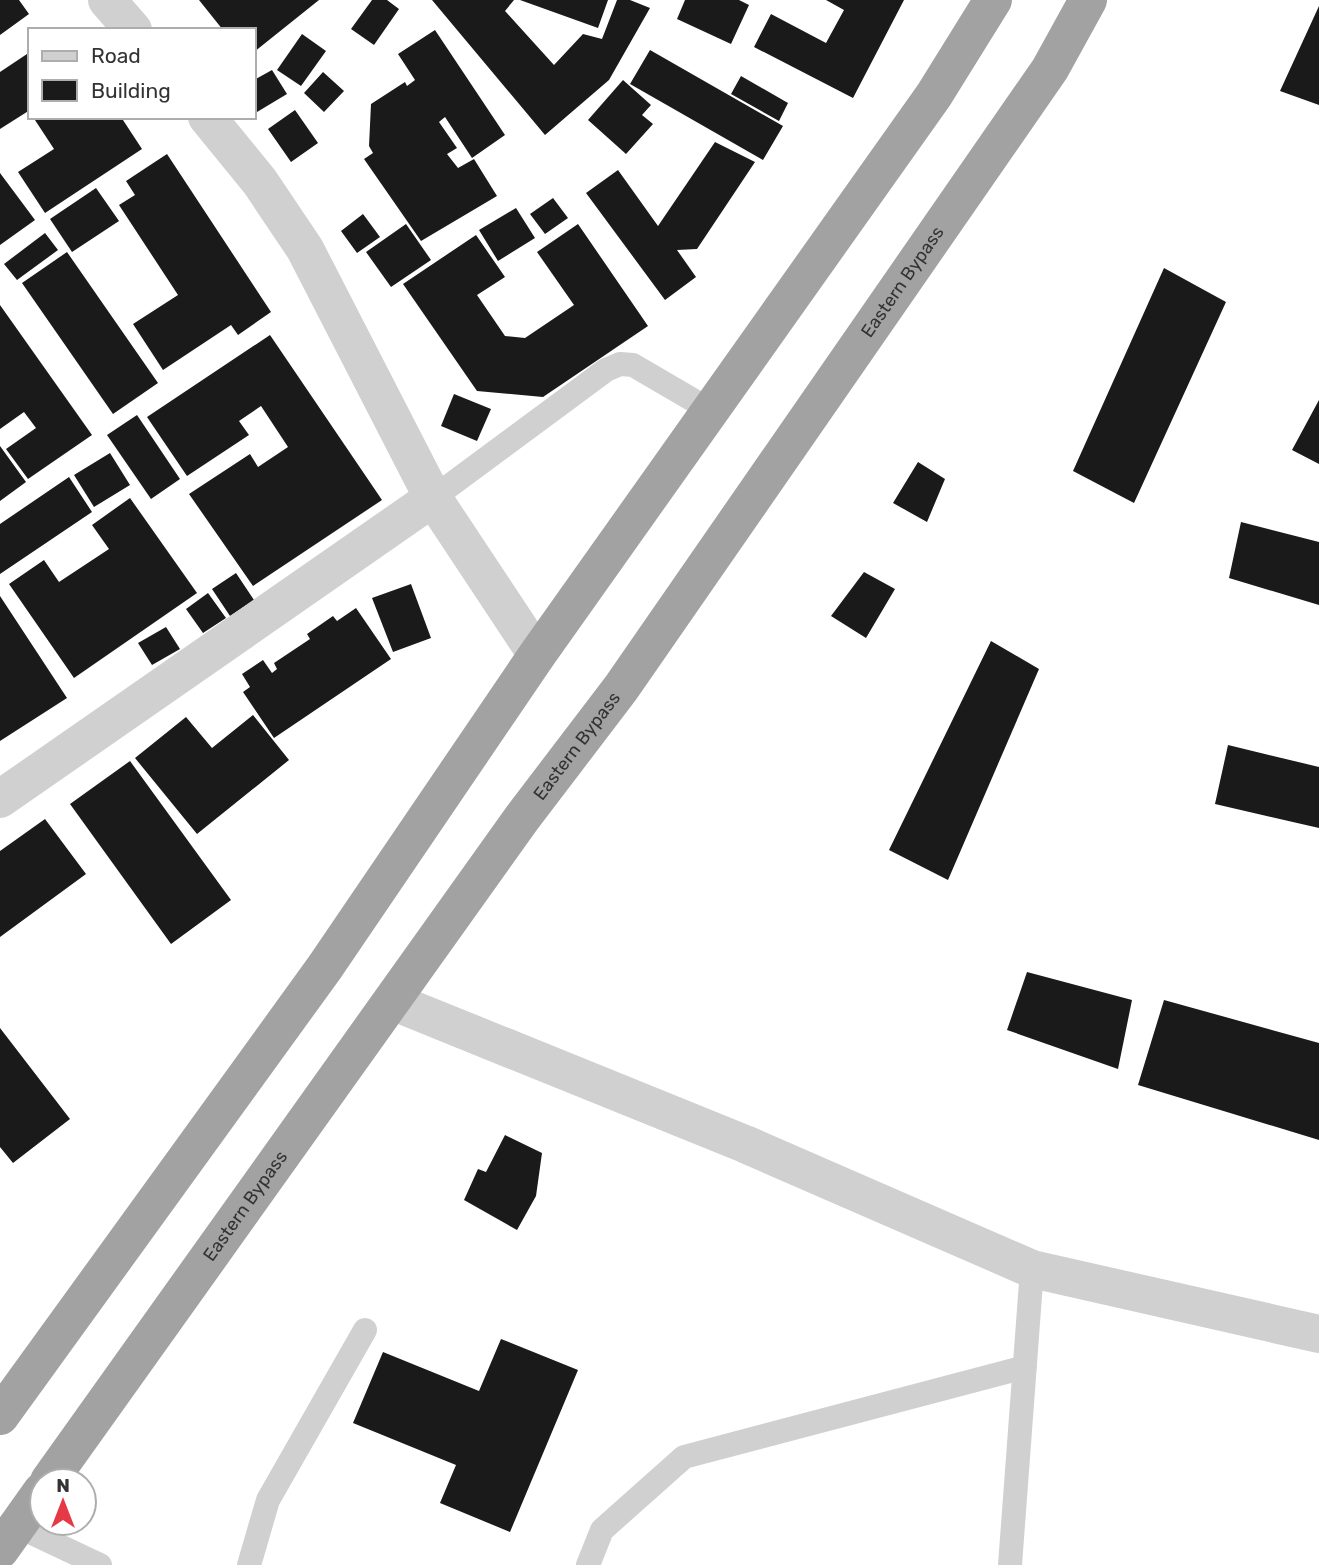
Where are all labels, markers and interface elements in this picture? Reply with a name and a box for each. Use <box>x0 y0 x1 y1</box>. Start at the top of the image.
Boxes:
legend <box>28 28 256 119</box>
text: Road <box>91 43 141 68</box>
text: Building <box>91 78 171 103</box>
street label: Eastern Bypass <box>856 222 949 342</box>
street label: Eastern Bypass <box>529 687 625 804</box>
street label: Eastern Bypass <box>198 1146 292 1265</box>
north arrow <box>28 1467 98 1537</box>
text: N <box>56 1474 70 1497</box>

